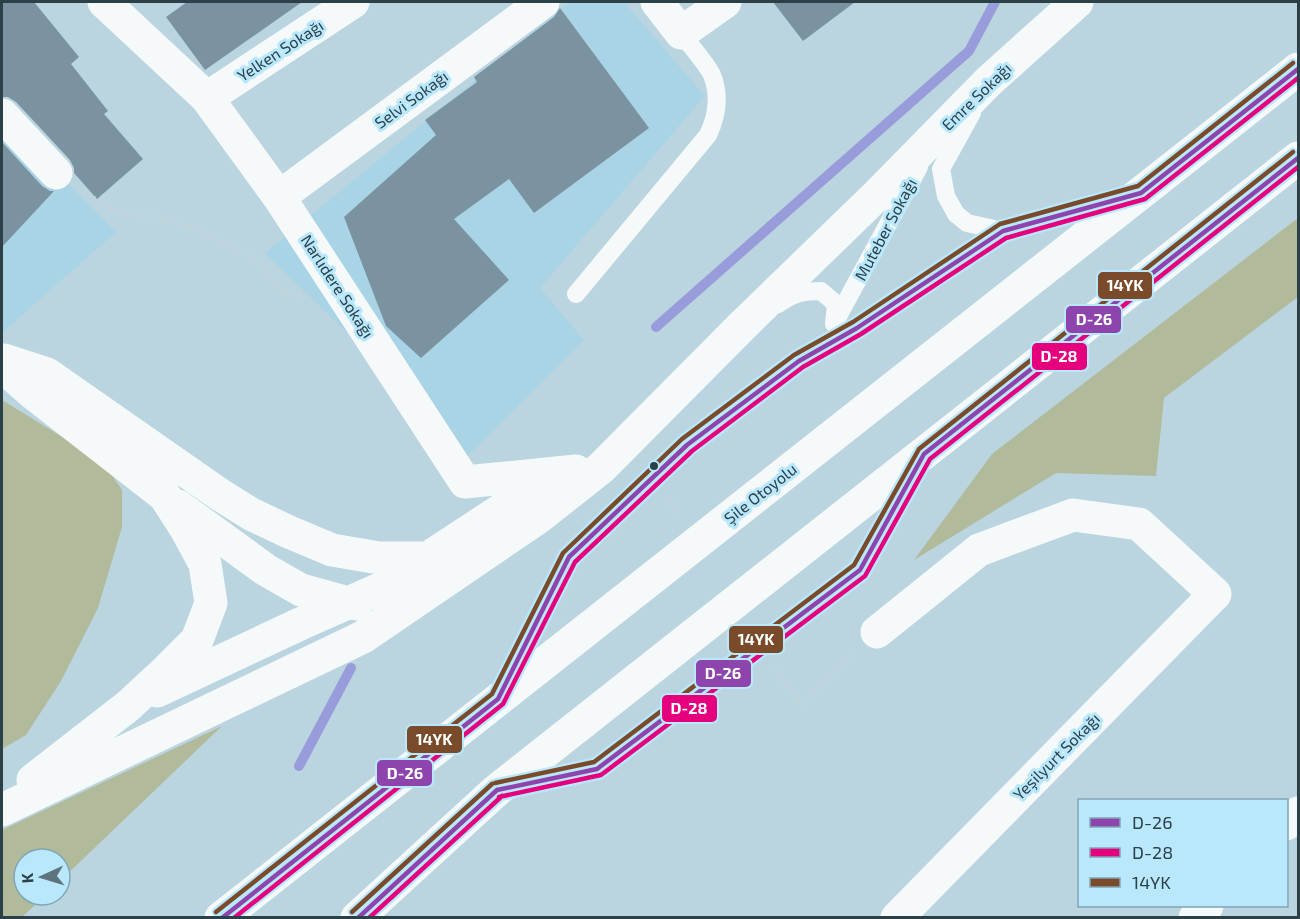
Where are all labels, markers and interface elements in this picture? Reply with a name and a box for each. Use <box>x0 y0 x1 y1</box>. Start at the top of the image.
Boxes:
street label: Yelken Sokağı <box>233 15 327 85</box>
street label: Emre Sokağı <box>937 58 1015 134</box>
street label: Selvi Sokağı <box>371 66 451 132</box>
street label: Muteber Sokağı <box>850 175 920 283</box>
street label: Narlıdere Sokağı <box>298 231 378 341</box>
line badge: 14YK <box>1097 271 1153 300</box>
text: 14YK <box>1107 275 1144 294</box>
line badge: D-26 <box>1065 305 1122 334</box>
text: D-26 <box>1076 309 1112 328</box>
line badge: D-28 <box>1031 342 1088 371</box>
text: D-28 <box>1041 346 1077 365</box>
street label: Şile Otoyolu <box>720 459 801 528</box>
unlabelled marker <box>648 460 660 472</box>
line badge: 14YK <box>728 625 784 654</box>
text: 14YK <box>738 629 775 648</box>
line badge: D-26 <box>695 659 752 688</box>
text: D-26 <box>705 663 741 682</box>
line badge: D-28 <box>661 694 718 723</box>
text: D-28 <box>671 698 707 717</box>
street label: Yeşilyurt Sokağı <box>1009 709 1104 804</box>
line badge: 14YK <box>406 725 463 754</box>
text: 14YK <box>416 729 453 748</box>
line badge: D-26 <box>376 759 433 787</box>
text: D-26 <box>387 763 423 782</box>
legend <box>1078 799 1288 907</box>
text: D-26 <box>1132 811 1172 833</box>
text: D-28 <box>1132 841 1173 863</box>
north arrow <box>12 847 72 907</box>
text: 14YK <box>1132 871 1171 893</box>
text: K <box>17 872 36 884</box>

